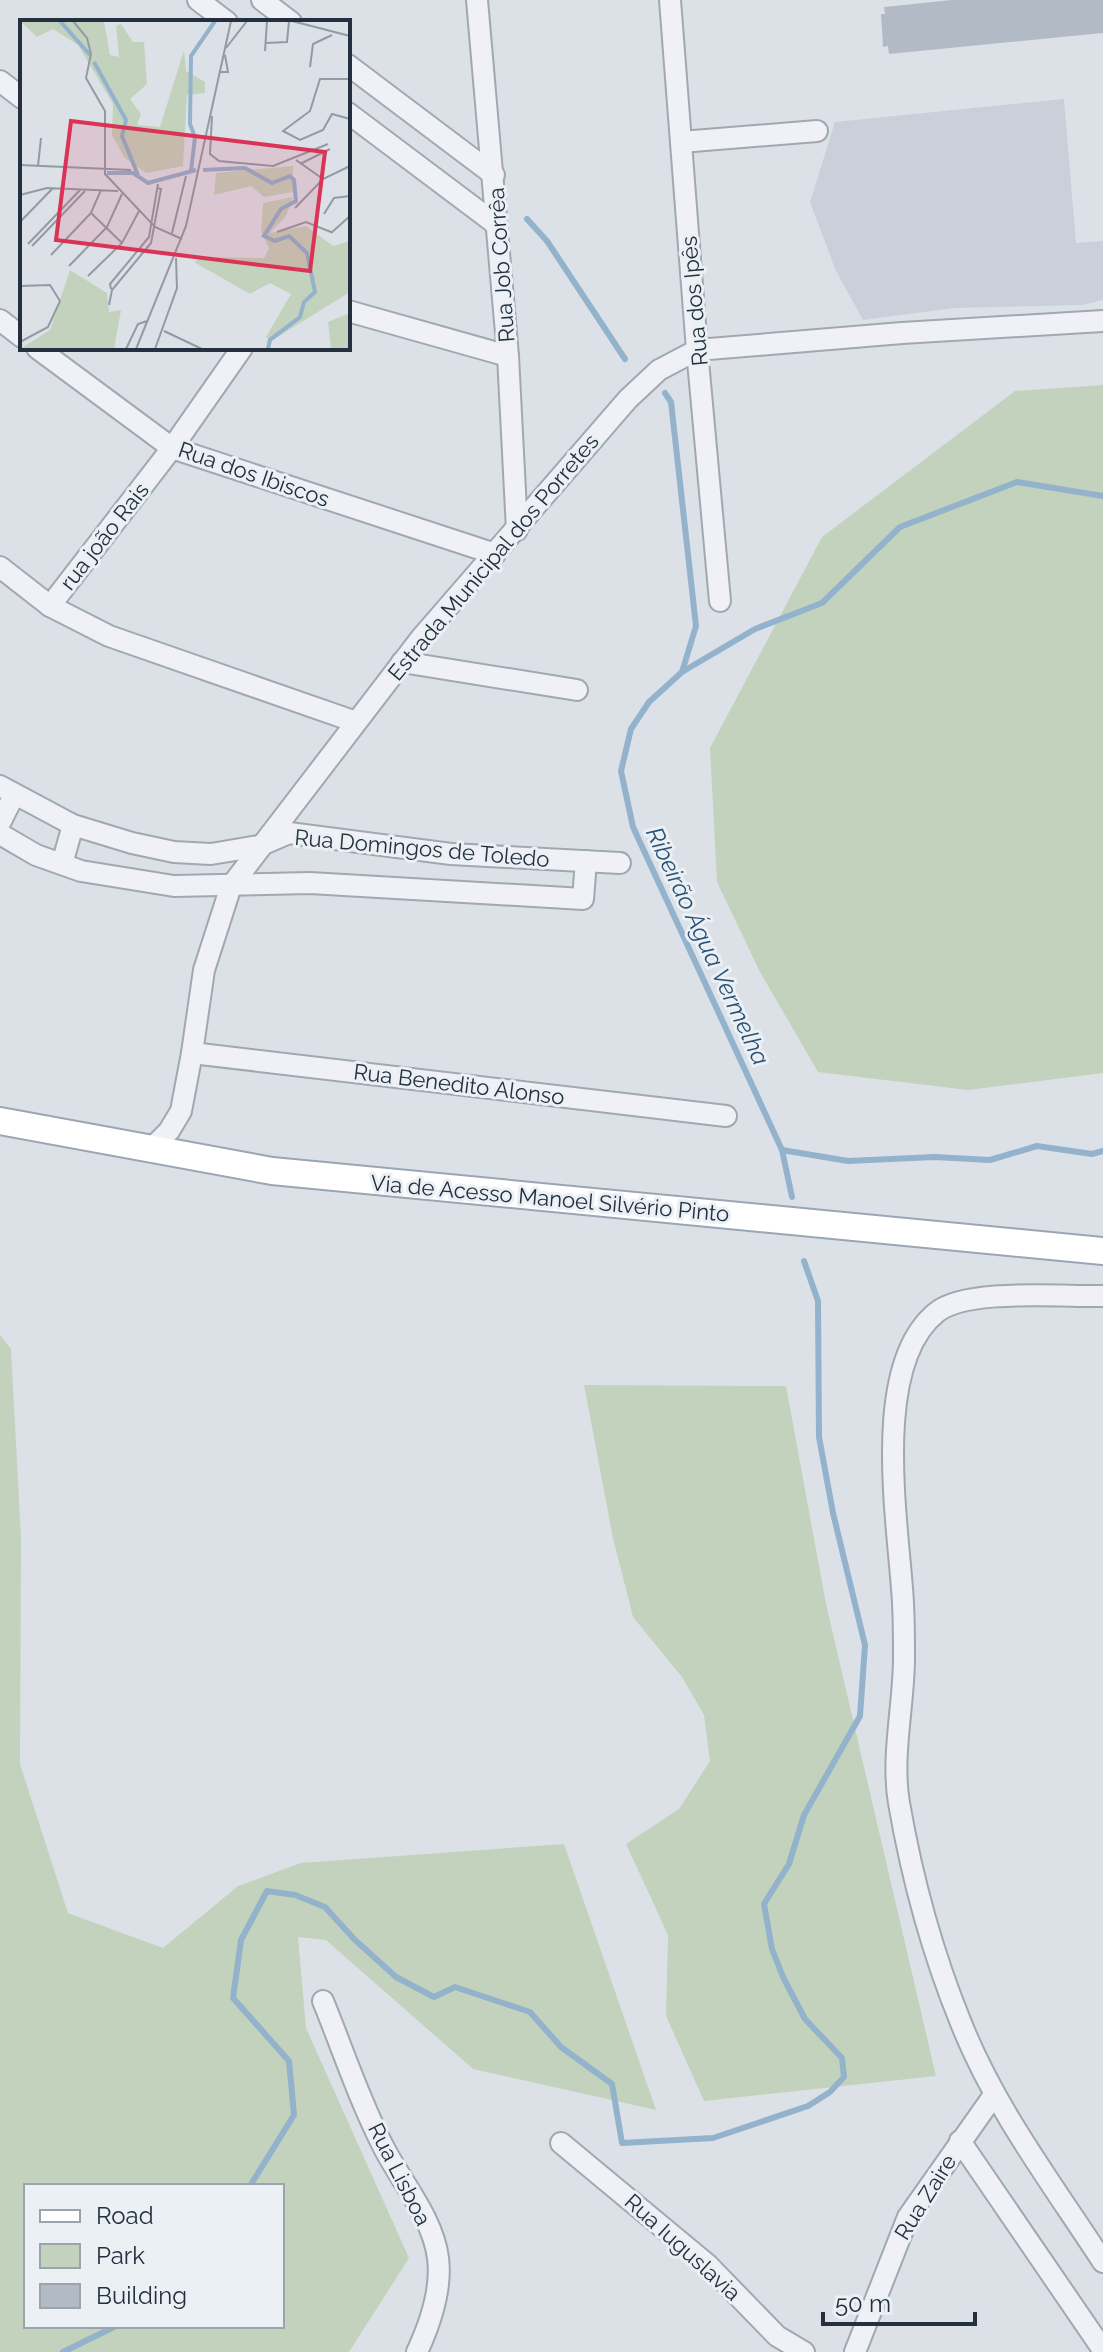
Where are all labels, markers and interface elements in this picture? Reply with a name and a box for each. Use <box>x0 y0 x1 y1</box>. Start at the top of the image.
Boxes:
inset map <box>20 20 350 350</box>
street label: Rua Job Corrêa <box>483 187 519 343</box>
street label: Rua dos Ipês <box>675 235 713 367</box>
street label: Estrada Municipal dos Porretes <box>382 428 604 686</box>
street label: Rua dos Ibiscos <box>175 436 333 512</box>
street label: rua joão Rais <box>54 477 154 595</box>
water label: Ribeirão Água Vermelha <box>640 822 776 1070</box>
street label: Rua Domingos de Toledo <box>293 824 551 872</box>
street label: Rua Benedito Alonso <box>352 1058 566 1110</box>
street label: Via de Acesso Manoel Silvério Pinto <box>370 1169 730 1227</box>
street label: Rua Lisboa <box>363 2118 437 2230</box>
street label: Rua Zaire <box>889 2149 961 2245</box>
legend <box>24 2184 284 2328</box>
street label: Rua Iuguslavia <box>620 2188 746 2306</box>
text: Road <box>96 2201 154 2230</box>
text: Park <box>96 2241 145 2270</box>
scale bar <box>823 2276 975 2326</box>
text: Building <box>96 2281 187 2310</box>
text: 50 m <box>835 2289 891 2318</box>

